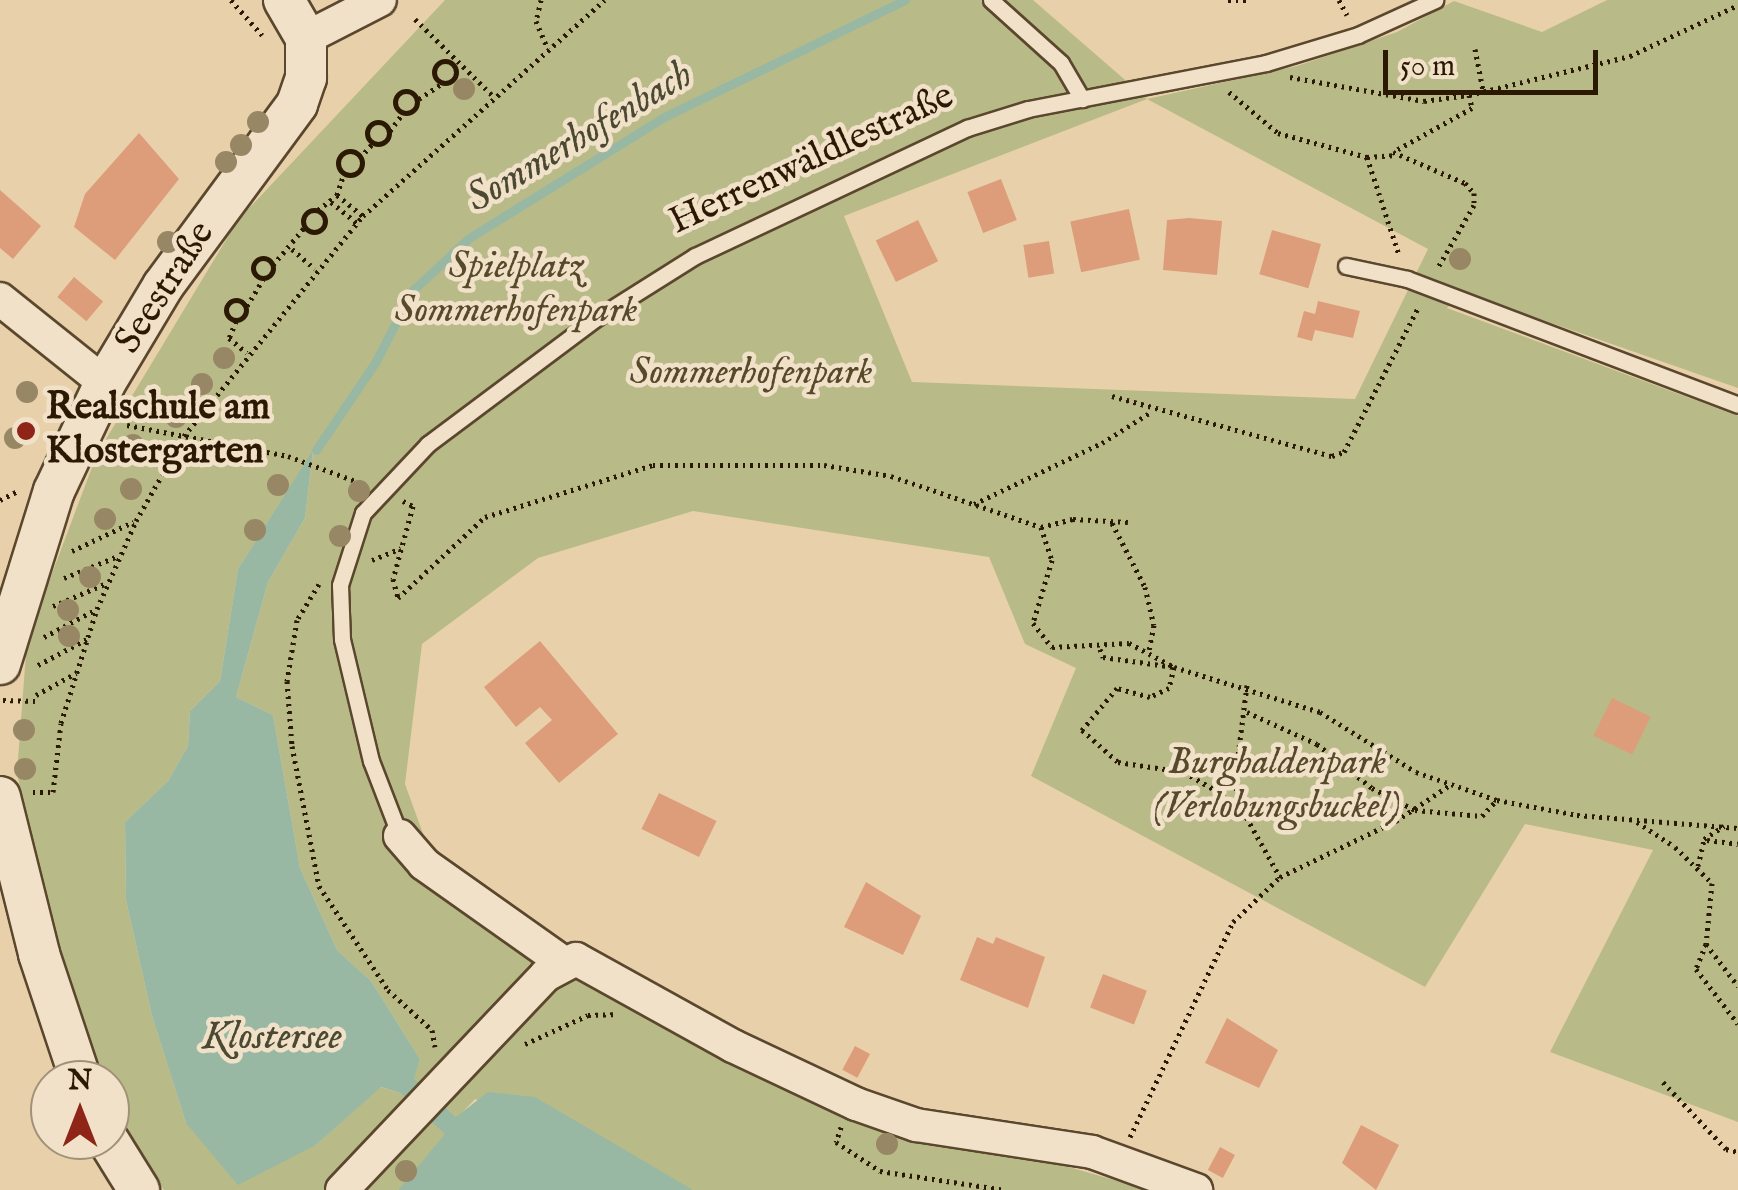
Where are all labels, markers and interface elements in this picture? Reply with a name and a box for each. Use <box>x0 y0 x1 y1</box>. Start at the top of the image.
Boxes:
scale bar <box>1388 30 1603 92</box>
text: 50 m <box>1400 48 1455 86</box>
water label: Sommerhofenbach <box>458 52 702 224</box>
street label: Herrenwäldlestraße <box>663 74 961 246</box>
street label: Seestraße <box>107 213 225 363</box>
park label: Spielplatz Sommerhofenpark <box>394 245 638 334</box>
park label: Sommerhofenpark <box>629 351 873 397</box>
place label: Realschule am Klostergarten <box>46 386 270 476</box>
marker: Realschule am Klostergarten <box>15 420 37 442</box>
park label: Burghaldenpark (Verlobungsbuckel) <box>1153 741 1401 831</box>
water label: Klostersee <box>202 1014 342 1062</box>
north arrow <box>30 1060 130 1160</box>
text: N <box>68 1064 92 1099</box>

